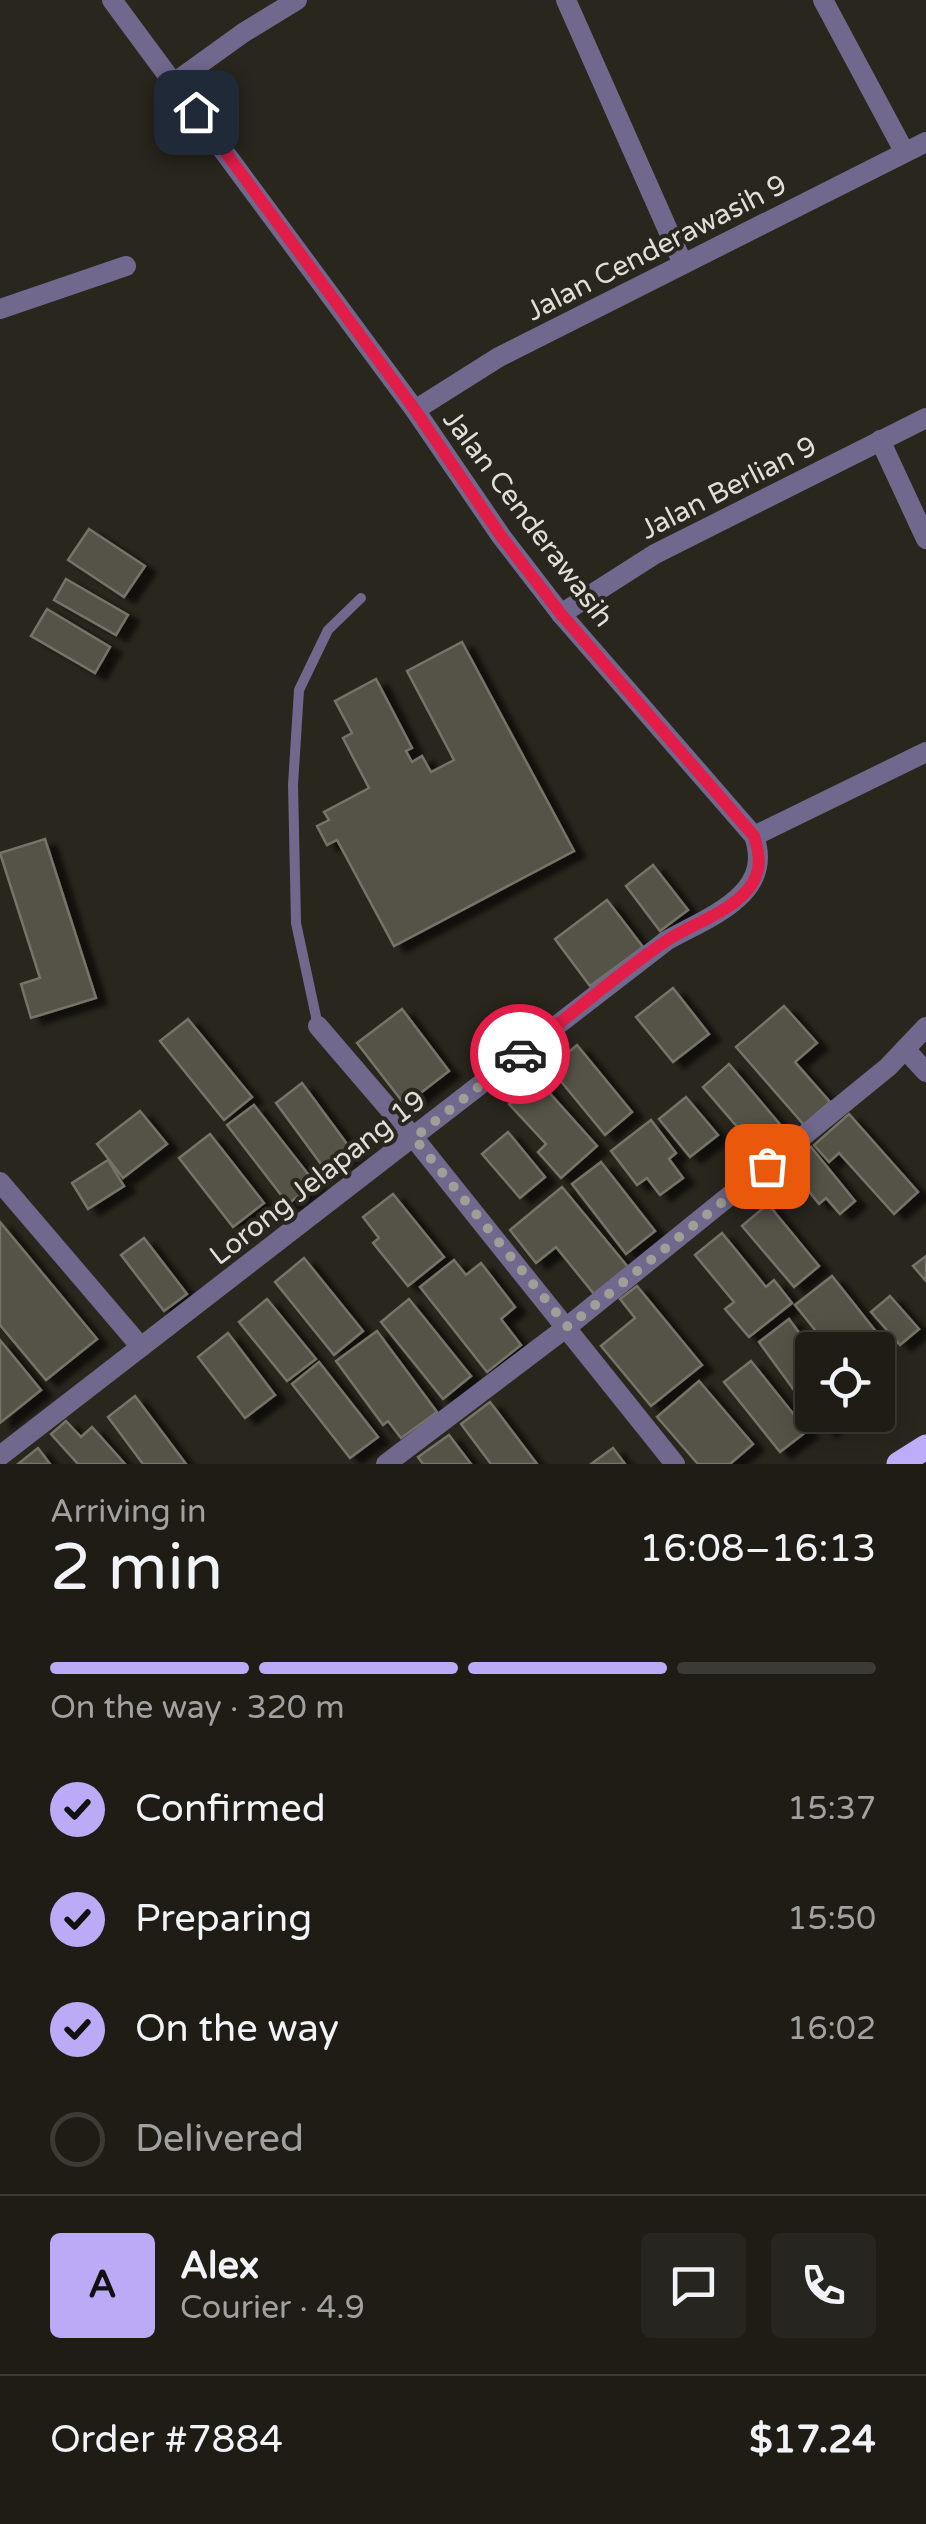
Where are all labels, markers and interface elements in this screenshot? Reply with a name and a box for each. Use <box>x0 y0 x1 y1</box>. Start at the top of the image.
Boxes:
pin <box>154 70 239 155</box>
icon: home <box>169 85 224 140</box>
street label: Jalan Cenderawasih 9 <box>521 167 792 328</box>
street label: Jalan Cenderawasih <box>436 403 621 634</box>
street label: Jalan Berlian 9 <box>635 429 822 547</box>
courier <box>470 1004 570 1104</box>
icon: car <box>493 1027 548 1082</box>
street label: Lorong Jelapang 19 <box>203 1083 432 1273</box>
pin <box>725 1124 810 1209</box>
icon: bag <box>740 1139 795 1194</box>
map controls <box>795 1332 895 1432</box>
button: locate <box>795 1332 895 1432</box>
text: Arriving in <box>50 1493 207 1531</box>
text: 16:08–16:13 <box>639 1526 876 1572</box>
text: 2 min <box>50 1529 223 1608</box>
text: On the way · 320 m <box>50 1689 345 1727</box>
icon: check <box>50 1782 105 1837</box>
text: Confirmed <box>135 1786 326 1832</box>
text: 15:37 <box>787 1790 876 1828</box>
icon: check <box>50 1892 105 1947</box>
text: Preparing <box>135 1896 312 1942</box>
text: 15:50 <box>787 1900 876 1938</box>
icon: check <box>50 2002 105 2057</box>
text: On the way <box>135 2006 339 2052</box>
text: 16:02 <box>787 2010 876 2048</box>
text: Delivered <box>135 2116 304 2162</box>
button: chat <box>641 2233 746 2338</box>
button: phone <box>771 2233 876 2338</box>
text: Alex <box>180 2243 259 2289</box>
text: A <box>88 2262 117 2308</box>
text: Courier · 4.9 <box>180 2289 365 2327</box>
text: Order #7884 <box>50 2417 283 2463</box>
text: $17.24 <box>749 2417 876 2463</box>

